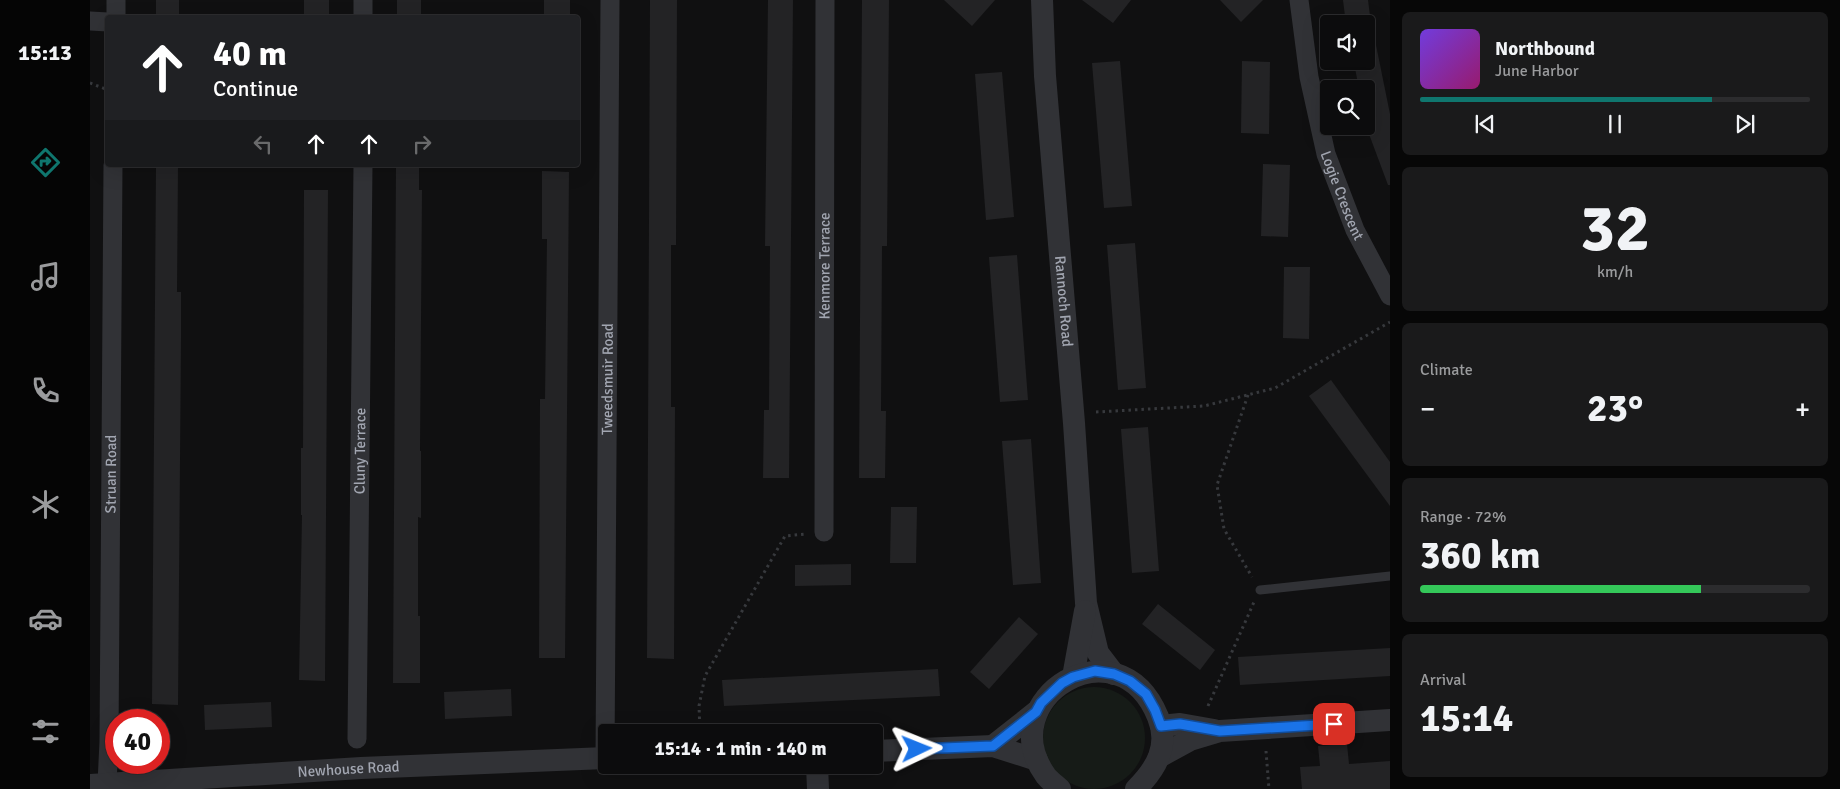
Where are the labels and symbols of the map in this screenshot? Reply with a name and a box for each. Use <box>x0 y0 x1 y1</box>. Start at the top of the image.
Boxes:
street label: Logie Crescent <box>1317 148 1368 243</box>
street label: Kenmore Terrace <box>815 213 834 319</box>
street label: Rannoch Road <box>1051 255 1077 347</box>
street label: Tweedsmuir Road <box>598 323 617 435</box>
street label: Cluny Terrace <box>351 408 369 494</box>
street label: Struan Road <box>102 435 120 513</box>
pin <box>1313 703 1355 745</box>
speed limit sign: 40 <box>105 709 170 774</box>
position arrow <box>890 722 942 774</box>
street label: Newhouse Road <box>297 757 400 781</box>

